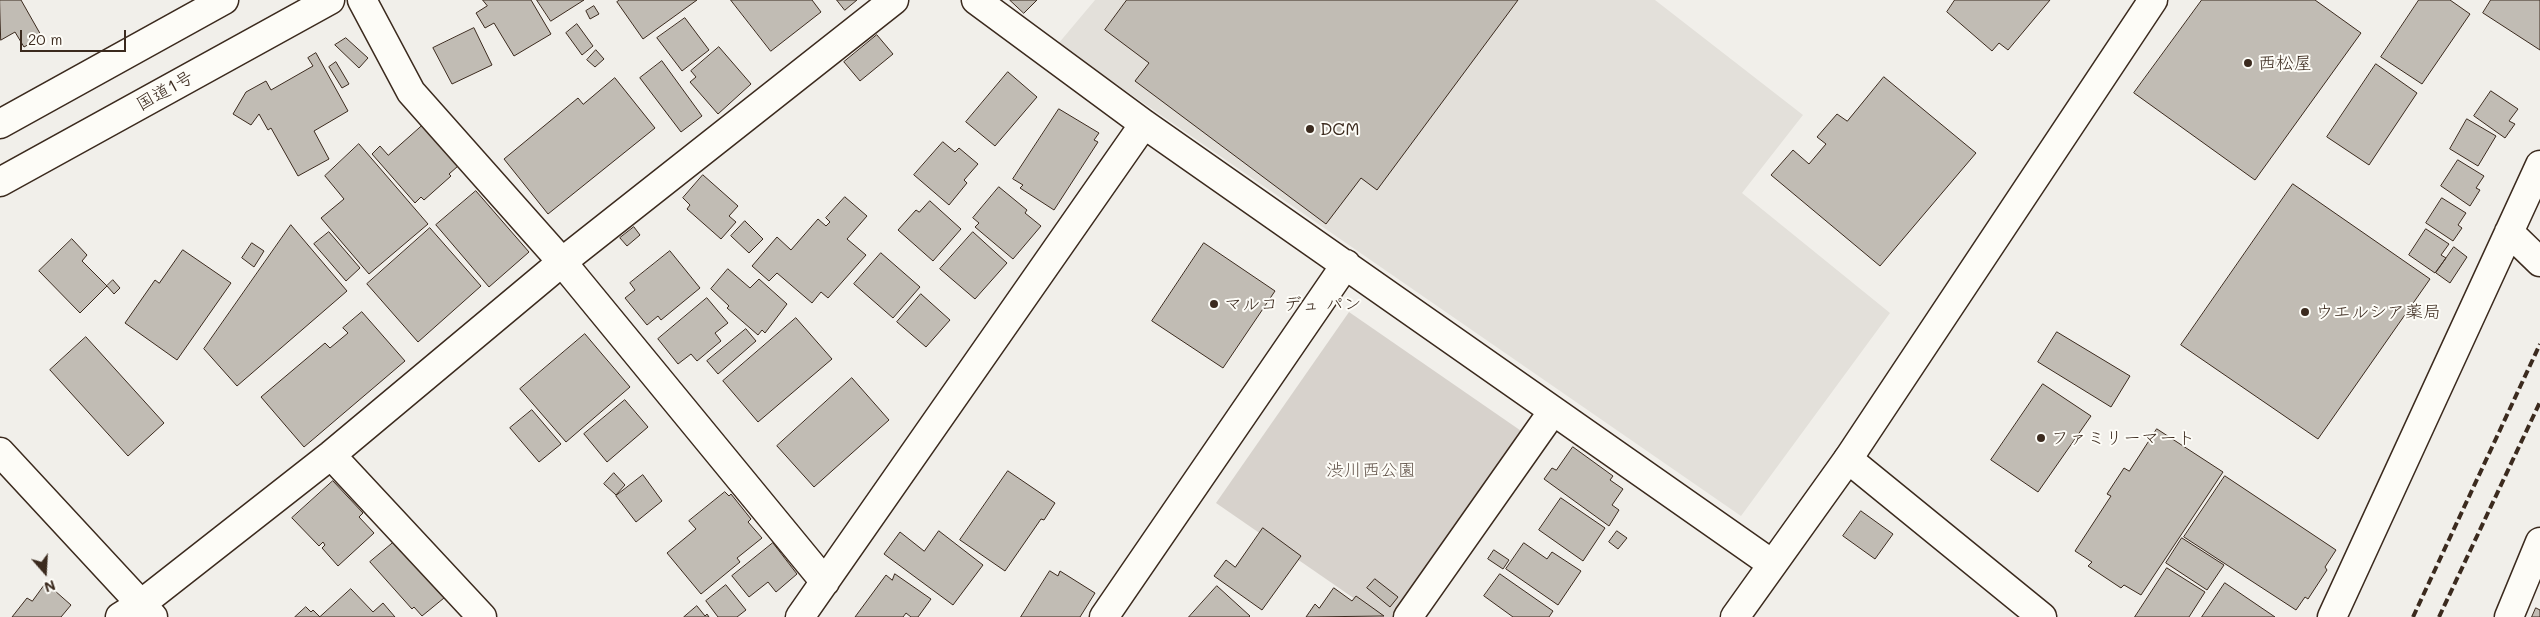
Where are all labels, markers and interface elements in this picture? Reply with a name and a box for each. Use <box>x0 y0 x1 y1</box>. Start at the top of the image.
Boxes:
scale bar <box>22 20 129 52</box>
text: 20 m <box>28 29 62 49</box>
place label: 西松屋 <box>2258 52 2312 74</box>
marker: 西松屋 <box>2242 57 2254 69</box>
street label: 国道1号 <box>133 67 197 115</box>
place label: DCM <box>1320 118 1360 140</box>
marker: DCM <box>1304 123 1316 135</box>
place label: マルコ デュ パン <box>1224 293 1362 315</box>
marker: マルコ デュ パン <box>1208 298 1220 310</box>
place label: ウエルシア薬局 <box>2315 301 2441 323</box>
marker: ウエルシア薬局 <box>2299 306 2311 318</box>
place label: ファミリーマート <box>2051 427 2195 449</box>
marker: ファミリーマート <box>2035 432 2047 444</box>
park label: 渋川西公園 <box>1326 459 1416 481</box>
north arrow <box>20 547 70 597</box>
text: N <box>42 576 58 597</box>

